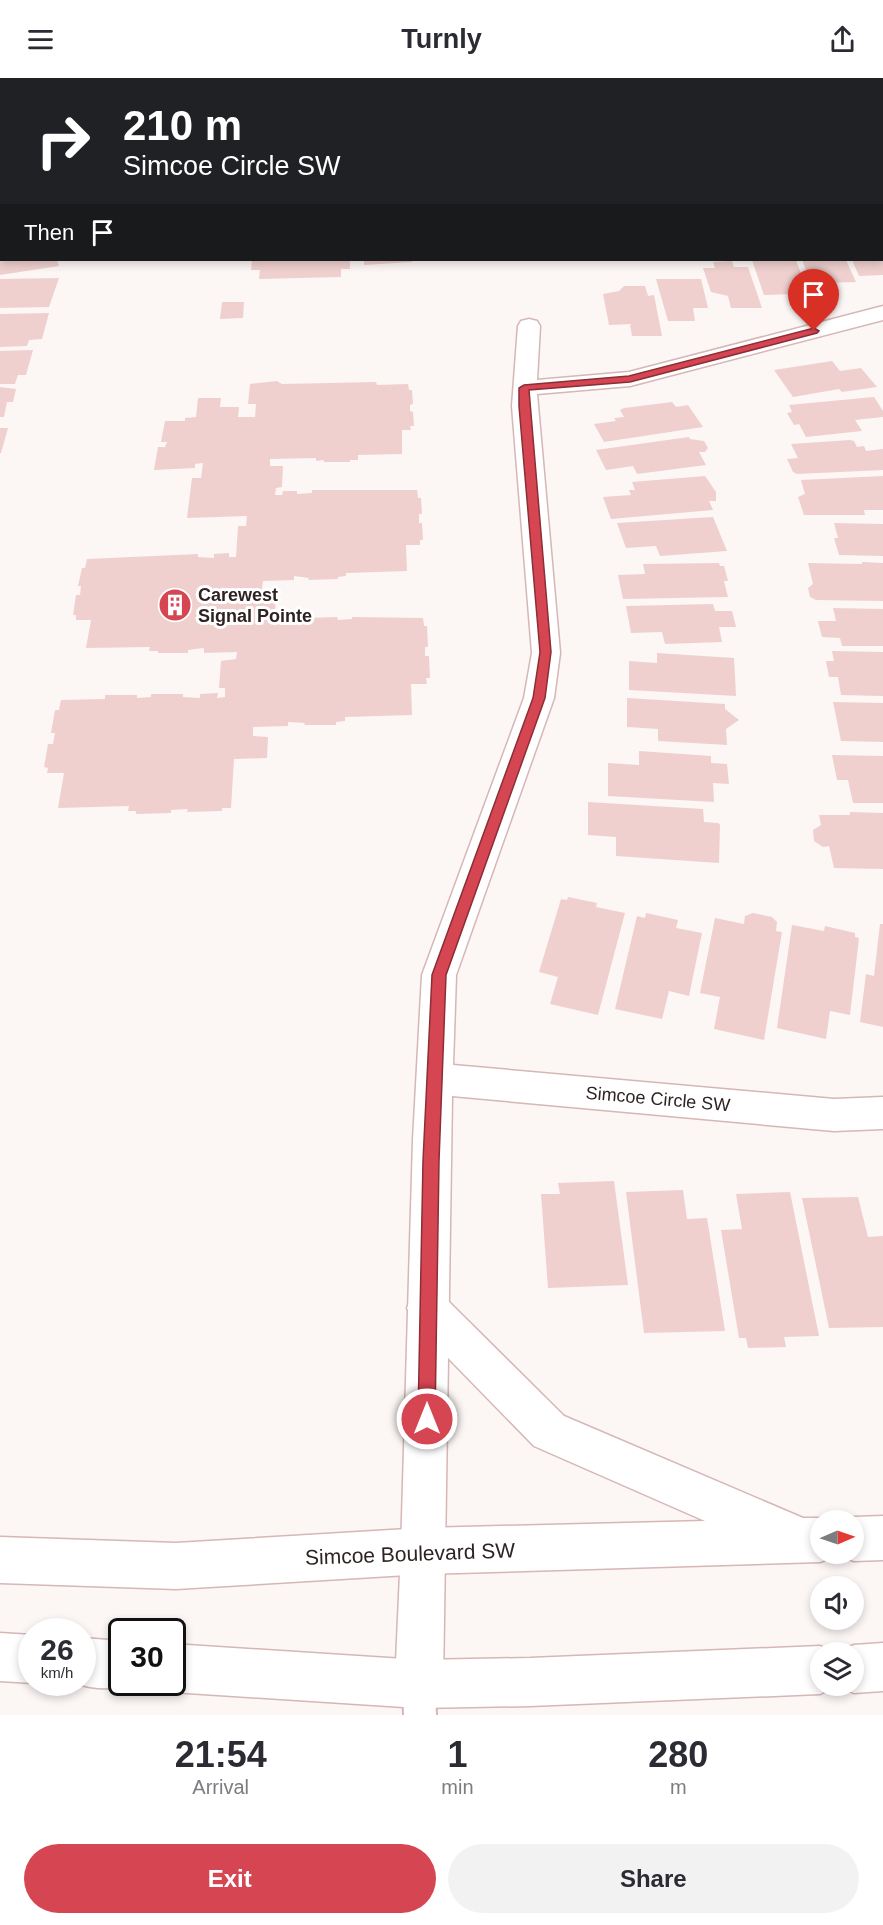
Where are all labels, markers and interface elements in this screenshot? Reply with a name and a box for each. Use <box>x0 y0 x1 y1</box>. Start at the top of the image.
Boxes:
icon: menu <box>24 23 57 56</box>
icon: share <box>826 23 859 56</box>
text: Turnly <box>401 24 482 54</box>
icon: right <box>24 102 102 180</box>
text: 210 m <box>123 102 242 149</box>
text: Simcoe Circle SW <box>123 151 341 181</box>
icon: arrive <box>86 216 119 249</box>
text: Then <box>24 220 74 245</box>
pin <box>788 269 839 331</box>
icon: arrive <box>797 278 830 311</box>
place label: Carewest Signal Pointe <box>198 585 312 626</box>
building icon: Carewest Signal Pointe <box>157 587 193 623</box>
street label: Simcoe Circle SW <box>585 1083 731 1115</box>
position arrow <box>395 1387 459 1451</box>
north arrow <box>810 1510 864 1564</box>
map controls <box>810 1510 864 1696</box>
street label: Simcoe Boulevard SW <box>305 1538 516 1569</box>
button: sound <box>810 1576 864 1630</box>
speed limit sign: 30 <box>108 1618 186 1696</box>
text: 26 <box>40 1633 74 1666</box>
button: layers <box>810 1642 864 1696</box>
text: km/h <box>41 1664 73 1681</box>
text: 21:54 <box>175 1734 267 1775</box>
text: 1 <box>447 1734 467 1775</box>
text: 280 <box>648 1734 708 1775</box>
text: Arrival <box>192 1776 249 1798</box>
text: min <box>441 1776 474 1798</box>
text: m <box>670 1776 687 1798</box>
button: Exit <box>24 1844 436 1913</box>
button: Share <box>448 1844 859 1913</box>

